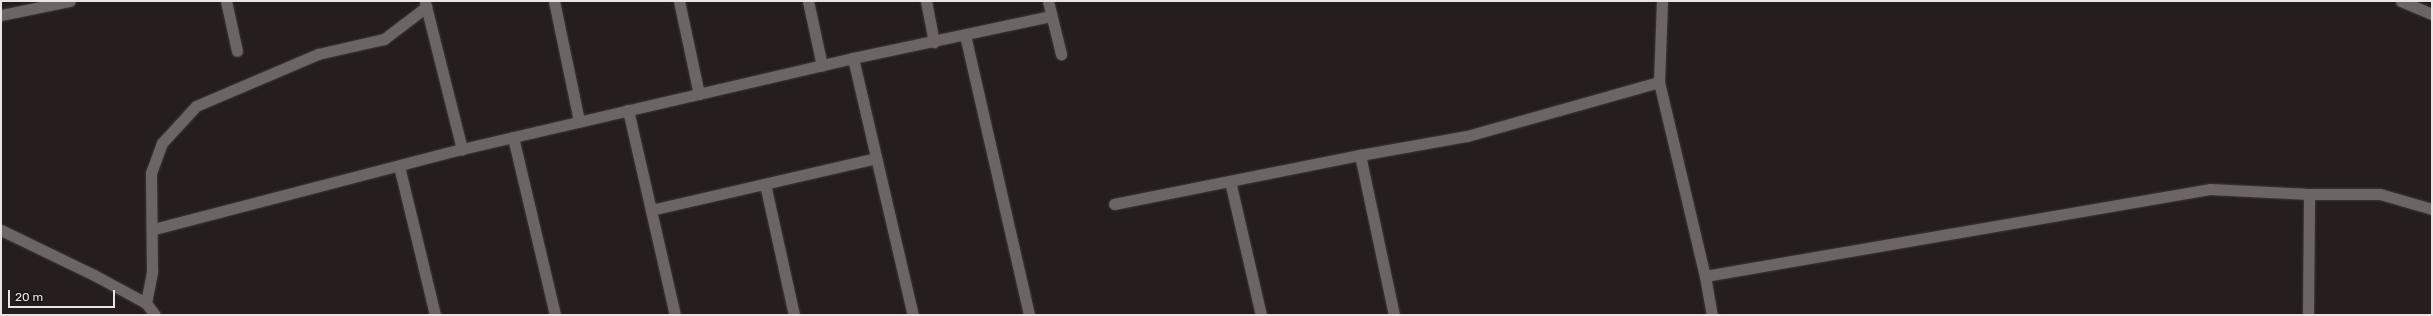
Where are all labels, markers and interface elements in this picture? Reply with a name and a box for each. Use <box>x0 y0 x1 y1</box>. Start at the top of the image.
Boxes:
scale bar <box>10 282 117 308</box>
text: 20 m <box>15 290 43 304</box>

